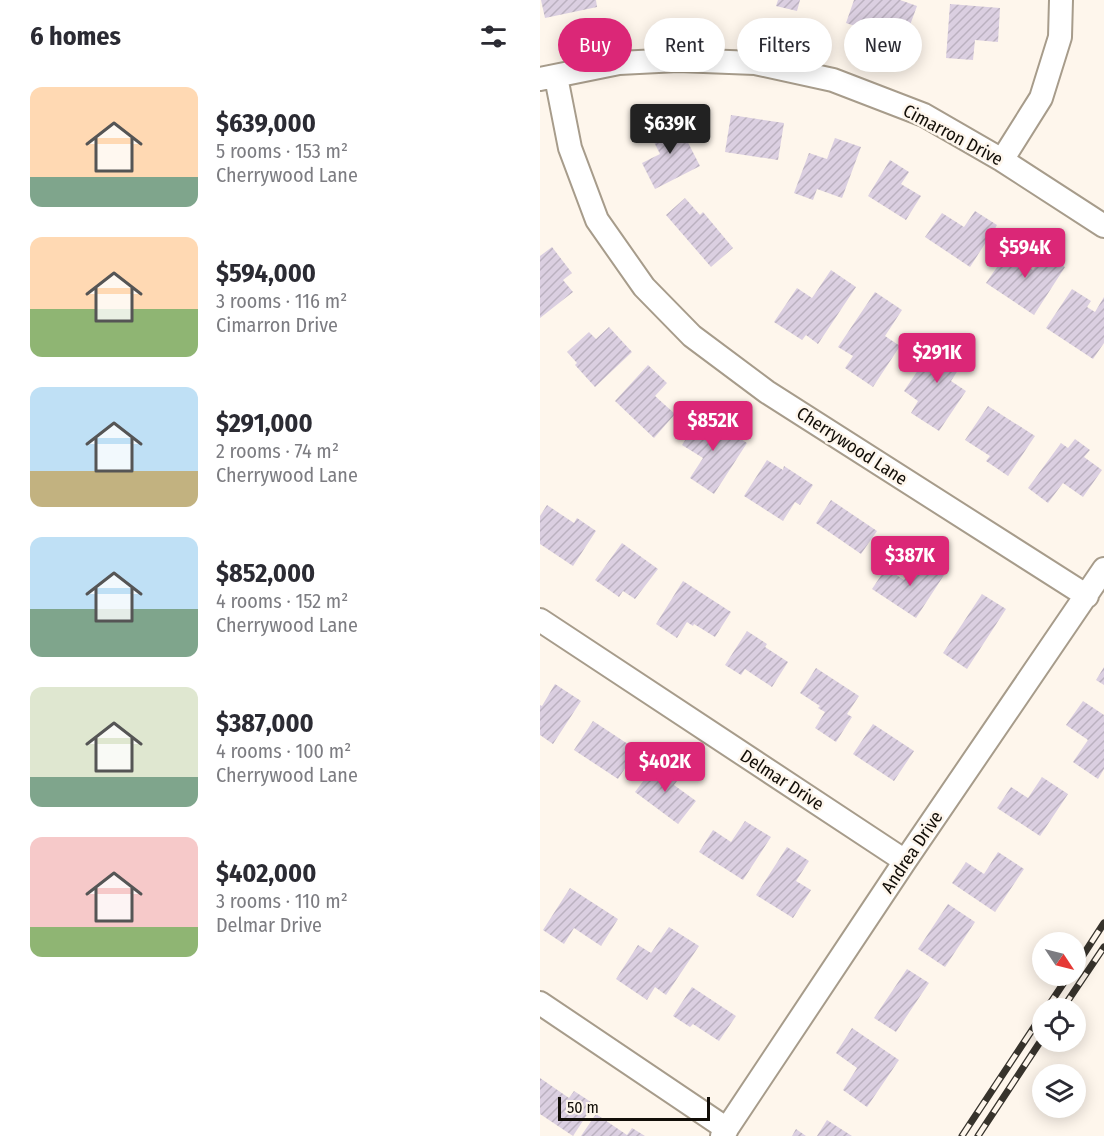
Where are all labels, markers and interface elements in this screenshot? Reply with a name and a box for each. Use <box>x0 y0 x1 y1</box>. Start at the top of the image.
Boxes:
chip: Buy <box>558 18 632 72</box>
chip: Rent <box>644 18 725 72</box>
chip: Filters <box>737 18 832 72</box>
chip: New <box>844 18 922 72</box>
icon: filters <box>477 20 510 53</box>
text: 6 homes <box>30 21 121 52</box>
street label: Cimarron Drive <box>899 100 1007 171</box>
pin: $639K <box>628 104 712 155</box>
text: $639,000 <box>216 108 316 139</box>
icon: home <box>78 111 150 183</box>
text: $639K <box>644 111 696 135</box>
text: 5 rooms · 153 m² <box>216 139 348 163</box>
text: Cherrywood Lane <box>216 163 358 187</box>
pin: $594K <box>983 228 1067 279</box>
text: $594K <box>999 235 1051 259</box>
text: $594,000 <box>216 258 316 289</box>
icon: home <box>78 261 150 333</box>
text: 3 rooms · 116 m² <box>216 289 347 313</box>
text: Cimarron Drive <box>216 313 338 337</box>
pin: $291K <box>895 333 979 384</box>
text: $291K <box>912 340 962 364</box>
pin: $852K <box>671 401 755 452</box>
street label: Cherrywood Lane <box>793 402 912 490</box>
text: $291,000 <box>216 408 313 439</box>
text: $852K <box>688 408 738 432</box>
icon: home <box>78 411 150 483</box>
text: 2 rooms · 74 m² <box>216 439 339 463</box>
text: Cherrywood Lane <box>216 463 358 487</box>
pin: $387K <box>868 536 952 587</box>
text: $387K <box>885 543 935 567</box>
text: $852,000 <box>216 558 315 589</box>
icon: home <box>78 561 150 633</box>
text: 4 rooms · 152 m² <box>216 589 348 613</box>
text: Cherrywood Lane <box>216 613 358 637</box>
text: $387,000 <box>216 708 314 739</box>
icon: home <box>78 711 150 783</box>
text: 4 rooms · 100 m² <box>216 739 351 763</box>
pin: $402K <box>623 742 707 793</box>
street label: Delmar Drive <box>736 745 828 815</box>
text: $402K <box>639 749 691 773</box>
text: Cherrywood Lane <box>216 763 358 787</box>
street label: Andrea Drive <box>877 807 948 897</box>
text: $402,000 <box>216 858 316 889</box>
icon: home <box>78 861 150 933</box>
text: 3 rooms · 110 m² <box>216 889 348 913</box>
text: Delmar Drive <box>216 913 322 937</box>
north arrow <box>1032 932 1086 986</box>
map controls <box>1032 932 1086 1118</box>
button: locate <box>1032 998 1086 1052</box>
button: layers <box>1032 1064 1086 1118</box>
scale bar <box>558 1094 710 1122</box>
text: 50 m <box>567 1098 599 1117</box>

